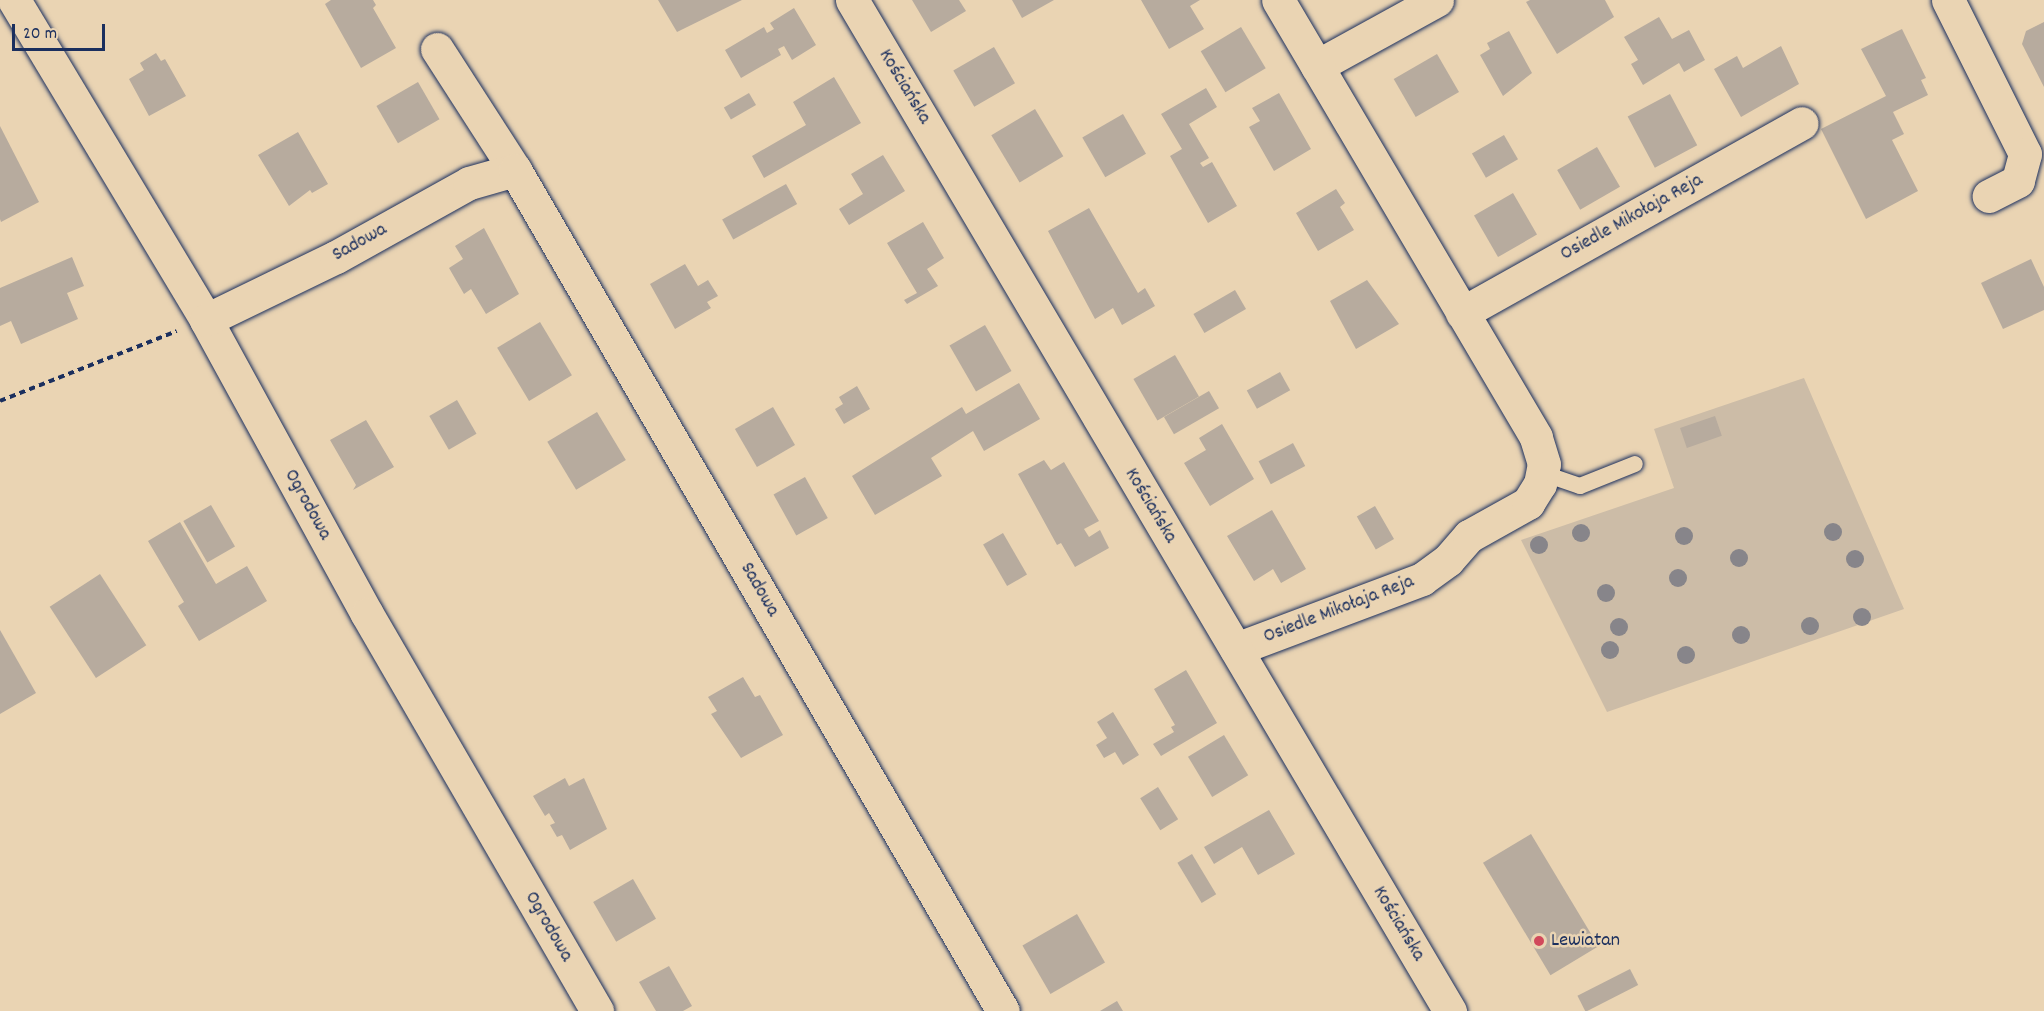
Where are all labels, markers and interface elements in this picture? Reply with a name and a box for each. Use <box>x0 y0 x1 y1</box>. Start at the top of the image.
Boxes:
scale bar <box>15 12 108 50</box>
text: 20 m <box>23 22 57 47</box>
street label: Kościańska <box>872 45 936 129</box>
street label: Osiedle Mikołaja Reja <box>1557 169 1707 267</box>
street label: Sadowa <box>328 218 392 268</box>
street label: Kościańska <box>1118 464 1182 548</box>
street label: Ogrodowa <box>278 465 336 545</box>
street label: Sadowa <box>734 559 784 621</box>
street label: Osiedle Mikołaja Reja <box>1260 570 1418 650</box>
street label: Kościańska <box>1366 882 1430 966</box>
street label: Ogrodowa <box>518 888 578 966</box>
place label: Lewiatan <box>1551 929 1620 953</box>
marker: Lewiatan <box>1532 934 1546 948</box>

